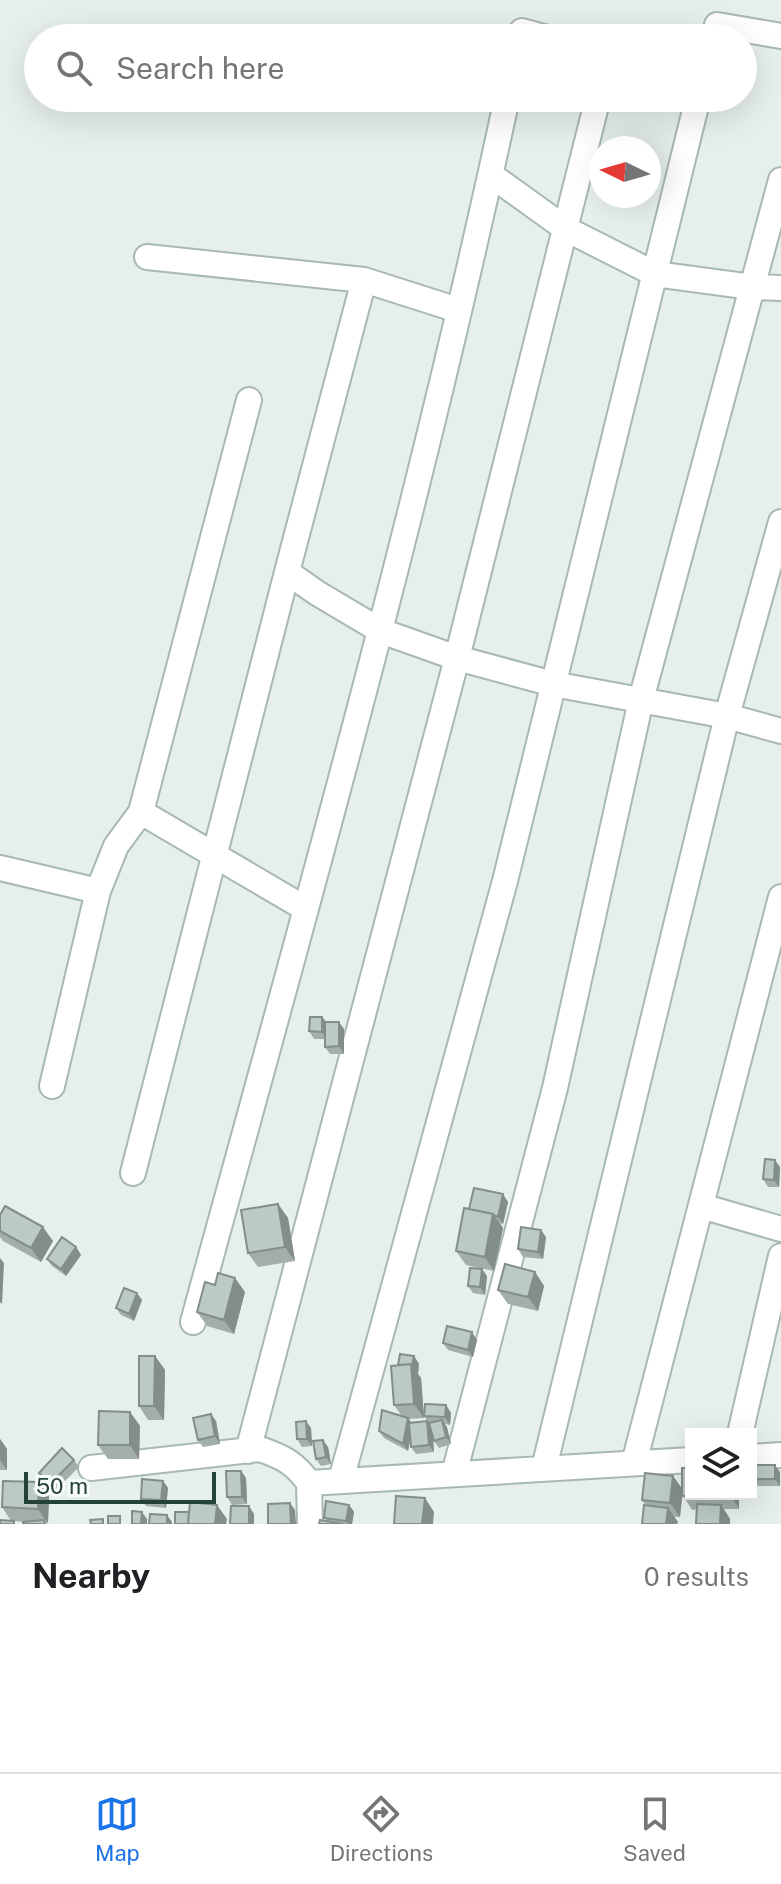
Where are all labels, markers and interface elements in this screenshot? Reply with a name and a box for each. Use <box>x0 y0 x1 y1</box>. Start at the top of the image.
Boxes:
search box <box>24 24 757 112</box>
icon: search <box>52 46 96 90</box>
text: Search here <box>116 50 284 86</box>
north arrow <box>589 136 661 208</box>
map controls <box>685 1428 757 1500</box>
button: layers <box>685 1428 757 1500</box>
scale bar <box>24 1468 216 1504</box>
text: 50 m <box>36 1473 88 1499</box>
text: Nearby <box>32 1556 150 1596</box>
text: 0 results <box>644 1561 749 1592</box>
tab: Map <box>95 1792 140 1866</box>
tab: Directions <box>330 1792 433 1866</box>
tab: Saved <box>623 1792 686 1866</box>

